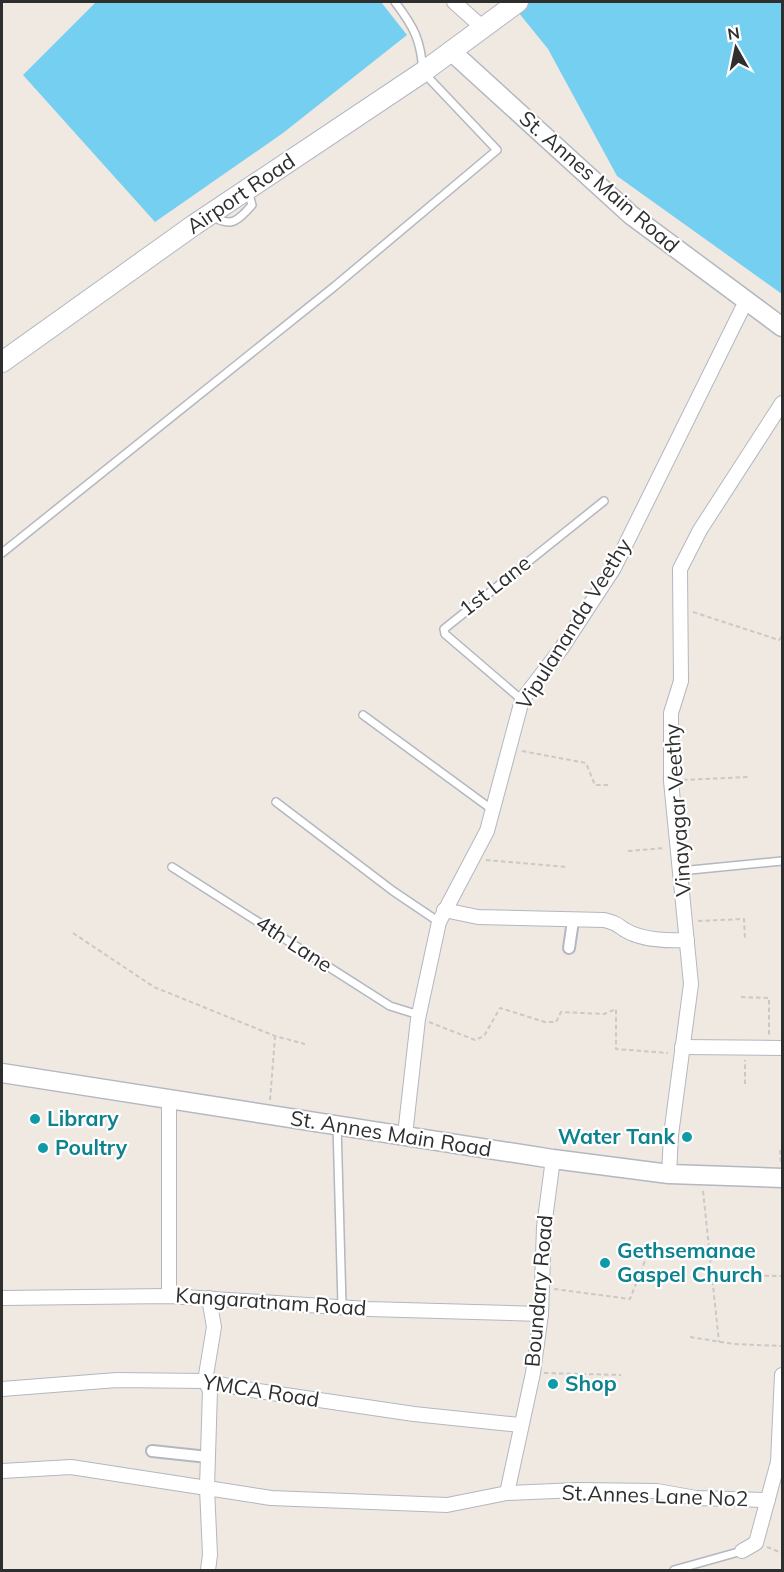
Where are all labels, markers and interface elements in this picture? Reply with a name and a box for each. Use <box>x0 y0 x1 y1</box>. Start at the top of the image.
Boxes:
north arrow <box>706 18 766 78</box>
text: N <box>726 22 741 44</box>
street label: St. Annes Main Road <box>514 105 685 258</box>
street label: Airport Road <box>181 147 300 239</box>
street label: Vipulananda Veethy <box>510 533 636 714</box>
street label: 1st Lane <box>453 549 535 621</box>
street label: Vinayagar Veethy <box>658 723 696 897</box>
street label: 4th Lane <box>252 909 337 977</box>
street label: St. Annes Main Road <box>289 1104 494 1162</box>
place label: Library <box>47 1105 119 1131</box>
marker: Library <box>28 1112 42 1126</box>
place label: Water Tank <box>558 1123 675 1149</box>
marker: Water Tank <box>680 1130 694 1144</box>
place label: Poultry <box>55 1134 128 1160</box>
marker: Poultry <box>36 1141 50 1155</box>
street label: Boundary Road <box>518 1214 558 1368</box>
place label: Gethsemanae Gaspel Church <box>617 1237 763 1287</box>
marker: Gethsemanae Gaspel Church <box>598 1256 612 1270</box>
street label: Kangaratnam Road <box>175 1281 367 1321</box>
street label: YMCA Road <box>200 1368 321 1412</box>
place label: Shop <box>565 1370 617 1396</box>
marker: Shop <box>546 1377 560 1391</box>
street label: St.Annes Lane No2 <box>561 1479 749 1511</box>

